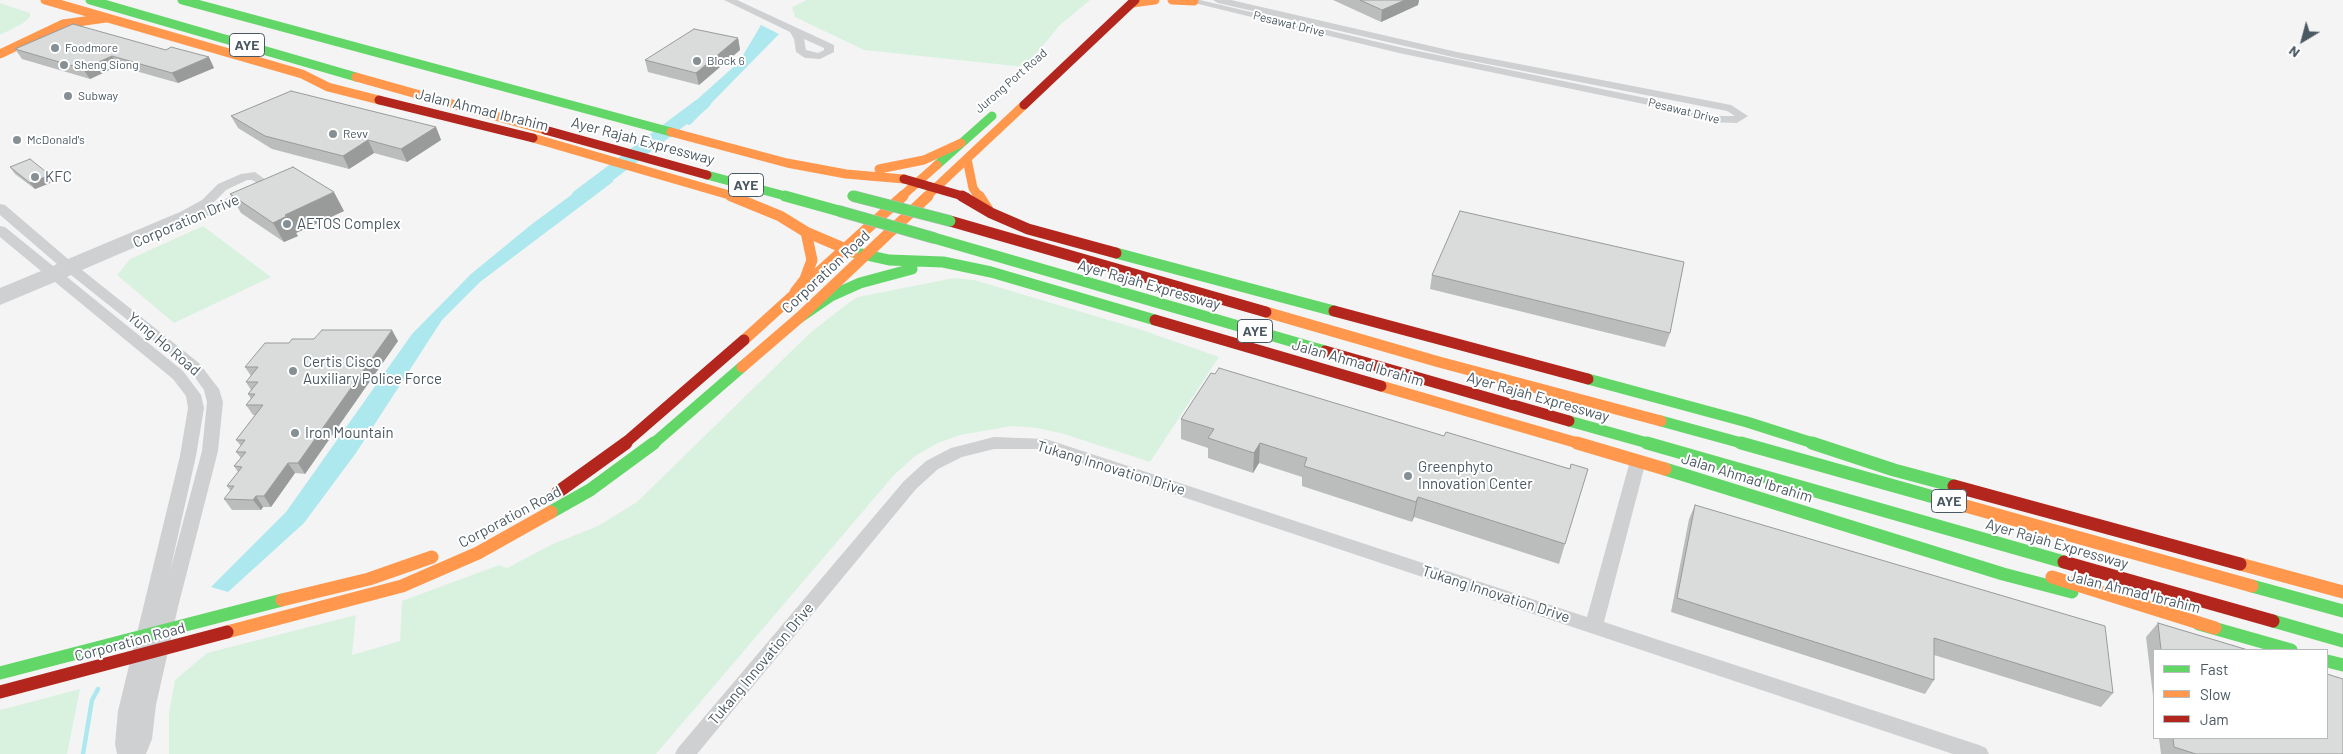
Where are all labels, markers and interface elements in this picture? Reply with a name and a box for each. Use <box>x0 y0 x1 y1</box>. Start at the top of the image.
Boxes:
street label: Pesawat Drive <box>1252 8 1326 40</box>
north arrow <box>2278 15 2328 65</box>
road number: AYE <box>230 34 264 56</box>
place label: Foodmore <box>65 41 118 55</box>
marker: Foodmore <box>49 42 61 54</box>
text: N <box>2285 43 2303 62</box>
street label: Jurong Port Road <box>972 46 1050 116</box>
place label: Block 6 <box>707 54 745 68</box>
marker: Block 6 <box>691 55 703 67</box>
place label: Sheng Siong <box>74 58 139 72</box>
marker: Sheng Siong <box>58 59 70 71</box>
street label: Jalan Ahmad Ibrahim <box>414 85 550 135</box>
place label: Subway <box>78 89 118 103</box>
marker: Subway <box>62 90 74 102</box>
street label: Pesawat Drive <box>1647 95 1721 127</box>
street label: Ayer Rajah Expressway <box>569 113 717 169</box>
place label: Revv <box>343 127 368 141</box>
marker: Revv <box>327 128 339 140</box>
place label: McDonald's <box>27 133 85 147</box>
marker: McDonald's <box>11 134 23 146</box>
place label: KFC <box>45 168 72 186</box>
marker: KFC <box>29 171 41 183</box>
road number: AYE <box>728 174 764 196</box>
street label: Corporation Drive <box>130 190 242 252</box>
place label: AETOS Complex <box>297 215 400 233</box>
marker: AETOS Complex <box>281 218 293 230</box>
street label: Corporation Road <box>778 227 874 317</box>
street label: Ayer Rajah Expressway <box>1076 256 1222 314</box>
street label: Yung Ho Road <box>124 308 204 380</box>
road number: AYE <box>1238 320 1272 342</box>
street label: Jalan Ahmad Ibrahim <box>1290 336 1426 390</box>
place label: Certis Cisco Auxiliary Police Force <box>303 353 442 388</box>
marker: Certis Cisco Auxiliary Police Force <box>287 365 299 377</box>
street label: Ayer Rajah Expressway <box>1465 368 1611 426</box>
place label: Iron Mountain <box>305 424 394 442</box>
marker: Iron Mountain <box>289 427 301 439</box>
street label: Tukang Innovation Drive <box>1035 437 1187 499</box>
street label: Jalan Ahmad Ibrahim <box>1679 449 1815 507</box>
place label: Greenphyto Innovation Center <box>1418 458 1533 493</box>
marker: Greenphyto Innovation Center <box>1402 470 1414 482</box>
street label: Corporation Road <box>456 482 564 552</box>
road number: AYE <box>1932 490 1966 512</box>
street label: Ayer Rajah Expressway <box>1984 515 2130 573</box>
street label: Tukang Innovation Drive <box>1420 562 1572 626</box>
street label: Jalan Ahmad Ibrahim <box>2066 567 2202 617</box>
street label: Tukang Innovation Drive <box>704 599 818 729</box>
street label: Corporation Road <box>73 619 187 665</box>
legend <box>2153 649 2328 739</box>
text: Fast <box>2200 660 2228 678</box>
text: Slow <box>2200 685 2231 703</box>
text: Jam <box>2200 710 2229 728</box>

